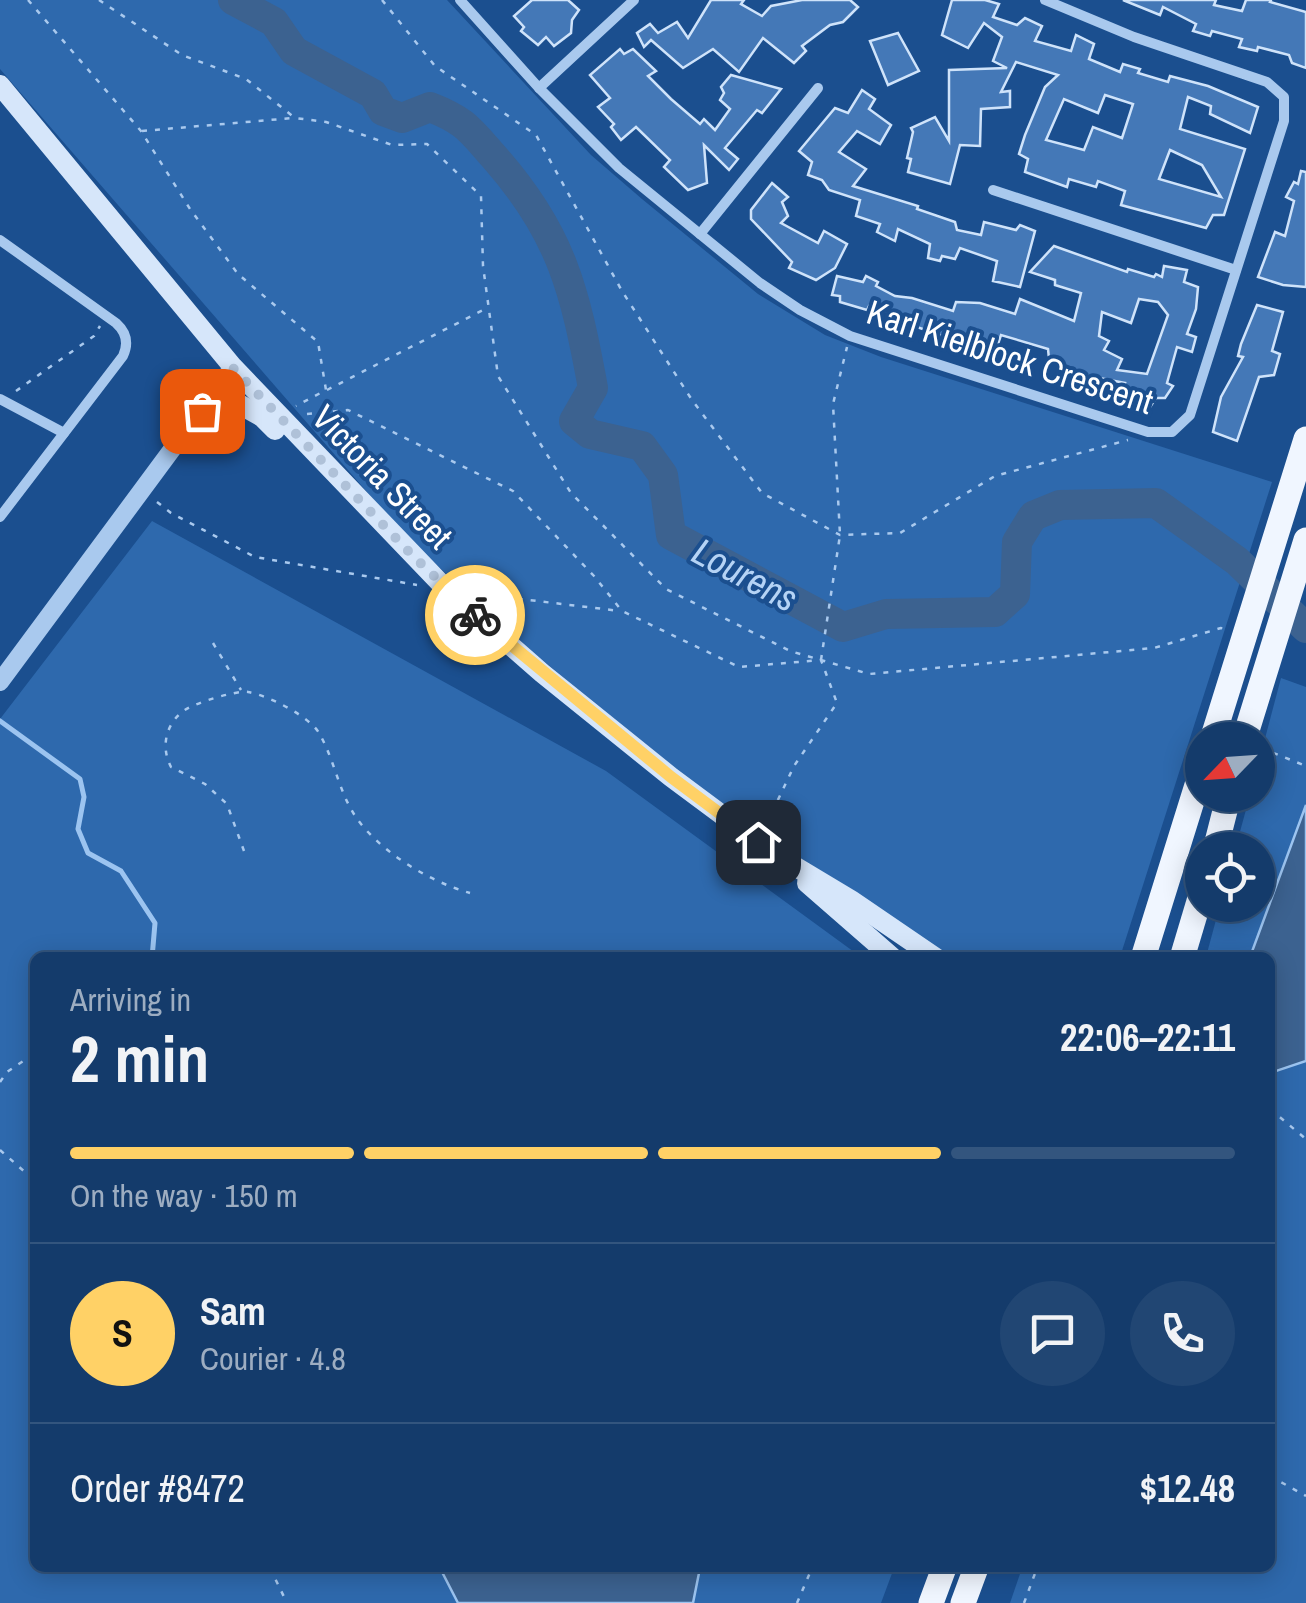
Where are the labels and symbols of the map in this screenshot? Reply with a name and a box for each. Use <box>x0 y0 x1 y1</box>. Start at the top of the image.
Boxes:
street label: Karl Kielblock Crescent <box>861 288 1159 425</box>
pin <box>160 369 245 454</box>
street label: Victoria Street <box>302 395 463 559</box>
water label: Lourens <box>684 526 807 624</box>
courier <box>425 565 525 665</box>
north arrow <box>1185 722 1275 812</box>
pin <box>716 800 801 885</box>

